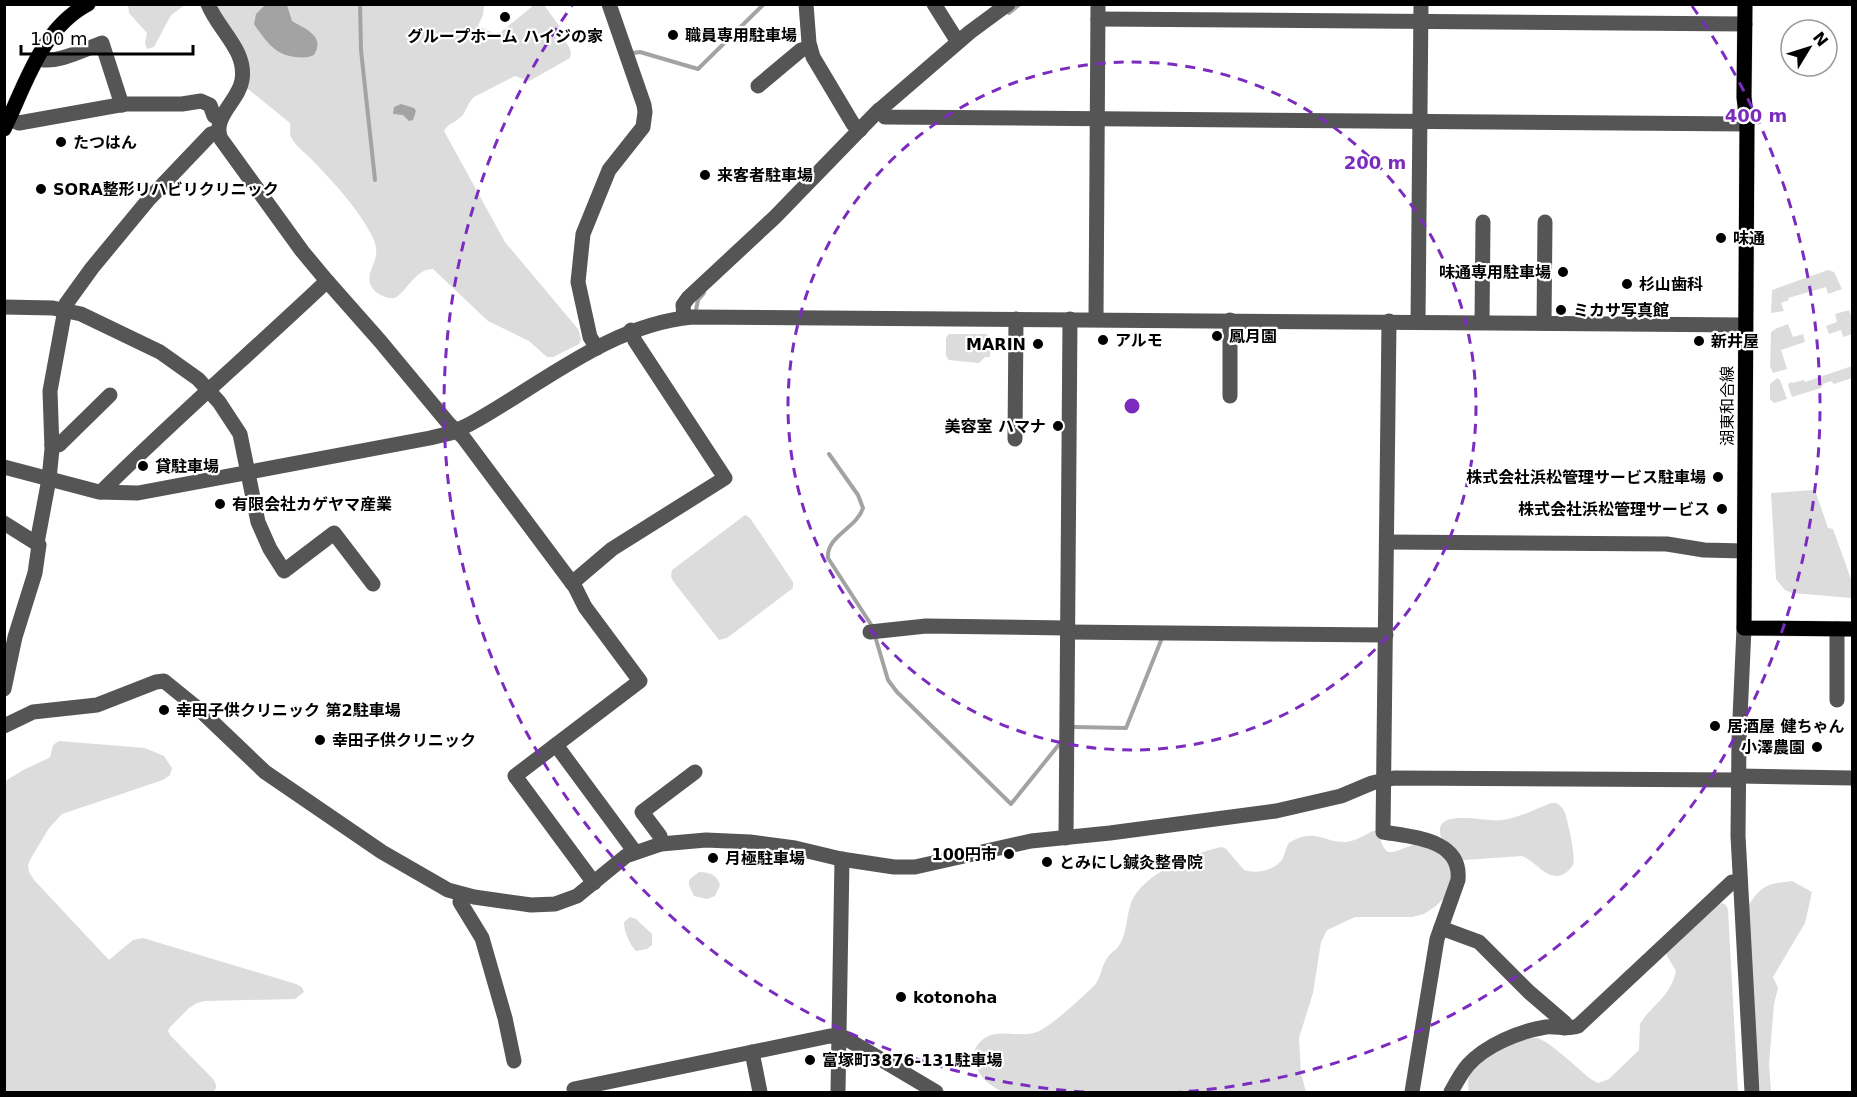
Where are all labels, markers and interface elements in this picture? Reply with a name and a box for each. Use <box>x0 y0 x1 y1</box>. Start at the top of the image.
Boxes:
marker: グループホーム ハイジの家 <box>498 10 512 24</box>
scale bar <box>21 18 194 56</box>
north arrow <box>1779 18 1839 78</box>
place label: 職員専用駐車場 <box>685 26 797 45</box>
place label: グループホーム ハイジの家 <box>407 27 603 46</box>
text: 100 m <box>30 28 88 49</box>
marker: 職員専用駐車場 <box>666 28 680 42</box>
text: N <box>1809 28 1832 50</box>
text: 400 m <box>1725 105 1787 126</box>
place label: たつはん <box>73 133 137 152</box>
marker: たつはん <box>54 135 68 149</box>
text: 200 m <box>1344 152 1406 173</box>
place label: 来客者駐車場 <box>717 166 813 185</box>
marker: 来客者駐車場 <box>698 168 712 182</box>
place label: SORA整形リハビリクリニック <box>53 180 279 199</box>
marker: SORA整形リハビリクリニック <box>34 182 48 196</box>
place label: 味通 <box>1733 229 1765 248</box>
marker: 味通 <box>1714 231 1728 245</box>
place label: 味通専用駐車場 <box>1439 263 1551 282</box>
marker: 味通専用駐車場 <box>1556 265 1570 279</box>
place label: 杉山歯科 <box>1639 275 1703 294</box>
marker: 杉山歯科 <box>1620 277 1634 291</box>
place label: ミカサ写真館 <box>1573 301 1669 320</box>
marker: ミカサ写真館 <box>1554 303 1568 317</box>
place label: 鳳月園 <box>1229 327 1277 346</box>
marker: 鳳月園 <box>1210 329 1224 343</box>
place label: アルモ <box>1115 331 1163 350</box>
place label: 新井屋 <box>1711 332 1759 351</box>
marker: アルモ <box>1096 333 1110 347</box>
marker: 新井屋 <box>1692 334 1706 348</box>
place label: MARIN <box>966 335 1026 354</box>
marker: MARIN <box>1031 337 1045 351</box>
street label: 湖東和合線 <box>1718 366 1737 446</box>
centre of rings <box>1122 396 1142 416</box>
place label: 美容室 ハマナ <box>944 417 1046 436</box>
marker: 美容室 ハマナ <box>1051 419 1065 433</box>
place label: 貸駐車場 <box>155 457 219 476</box>
marker: 貸駐車場 <box>136 459 150 473</box>
place label: 株式会社浜松管理サービス駐車場 <box>1466 468 1706 487</box>
marker: 株式会社浜松管理サービス駐車場 <box>1711 470 1725 484</box>
place label: 有限会社カゲヤマ産業 <box>232 495 392 514</box>
marker: 有限会社カゲヤマ産業 <box>213 497 227 511</box>
place label: 株式会社浜松管理サービス <box>1518 500 1710 519</box>
marker: 株式会社浜松管理サービス <box>1715 502 1729 516</box>
place label: 幸田子供クリニック 第2駐車場 <box>176 701 401 720</box>
marker: 幸田子供クリニック 第2駐車場 <box>157 703 171 717</box>
place label: 居酒屋 健ちゃん <box>1727 717 1845 736</box>
marker: 居酒屋 健ちゃん <box>1708 719 1722 733</box>
place label: 幸田子供クリニック <box>332 731 476 750</box>
marker: 幸田子供クリニック <box>313 733 327 747</box>
place label: 小澤農園 <box>1741 738 1805 757</box>
marker: 小澤農園 <box>1810 740 1824 754</box>
place label: 100円市 <box>932 845 997 864</box>
marker: 100円市 <box>1002 847 1016 861</box>
place label: 月極駐車場 <box>725 849 805 868</box>
marker: 月極駐車場 <box>706 851 720 865</box>
place label: とみにし鍼灸整骨院 <box>1059 853 1203 872</box>
marker: とみにし鍼灸整骨院 <box>1040 855 1054 869</box>
place label: kotonoha <box>913 988 997 1007</box>
marker: kotonoha <box>894 990 908 1004</box>
place label: 富塚町3876-131駐車場 <box>822 1051 1003 1070</box>
marker: 富塚町3876-131駐車場 <box>803 1053 817 1067</box>

